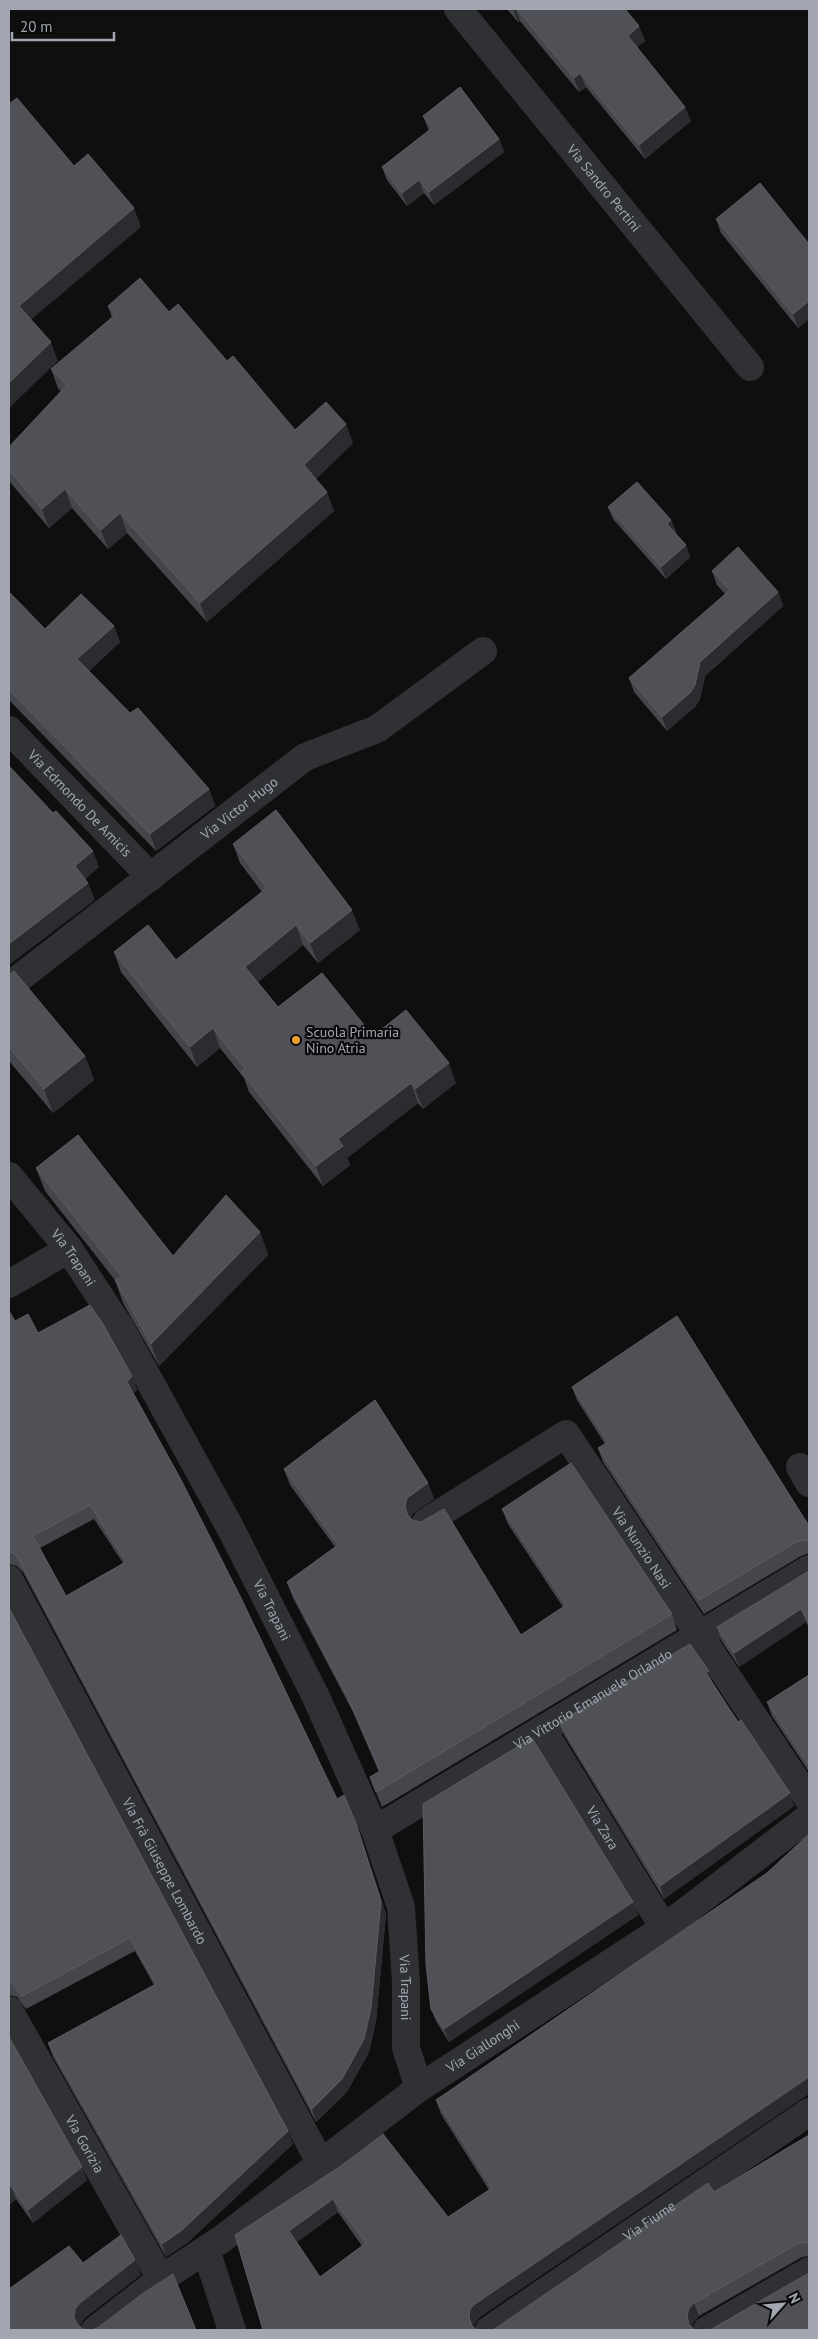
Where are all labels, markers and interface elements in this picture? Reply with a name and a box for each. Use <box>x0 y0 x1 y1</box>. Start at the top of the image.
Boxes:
scale bar <box>12 10 115 42</box>
text: 20 m <box>20 17 53 36</box>
street label: Via Sandro Pertini <box>562 140 645 235</box>
street label: Via Edmondo De Amicis <box>23 745 136 861</box>
street label: Via Victor Hugo <box>196 772 281 844</box>
place label: Scuola Primaria Nino Atria <box>306 1023 399 1057</box>
marker: Scuola Primaria Nino Atria <box>290 1034 302 1046</box>
street label: Via Trapani <box>46 1224 100 1290</box>
street label: Via Nunzio Nasi <box>607 1503 675 1592</box>
street label: Via Trapani <box>249 1576 295 1644</box>
street label: Via Vittorio Emanuele Orlando <box>509 1645 675 1754</box>
street label: Via Frà Giuseppe Lombardo <box>118 1794 211 1948</box>
street label: Via Zara <box>582 1802 623 1853</box>
street label: Via Trapani <box>395 1953 415 2021</box>
street label: Via Giallonghi <box>442 2016 523 2077</box>
street label: Via Gorizia <box>61 2111 108 2176</box>
street label: Via Fiume <box>619 2197 679 2246</box>
north arrow <box>758 2279 808 2329</box>
text: N <box>784 2290 805 2306</box>

